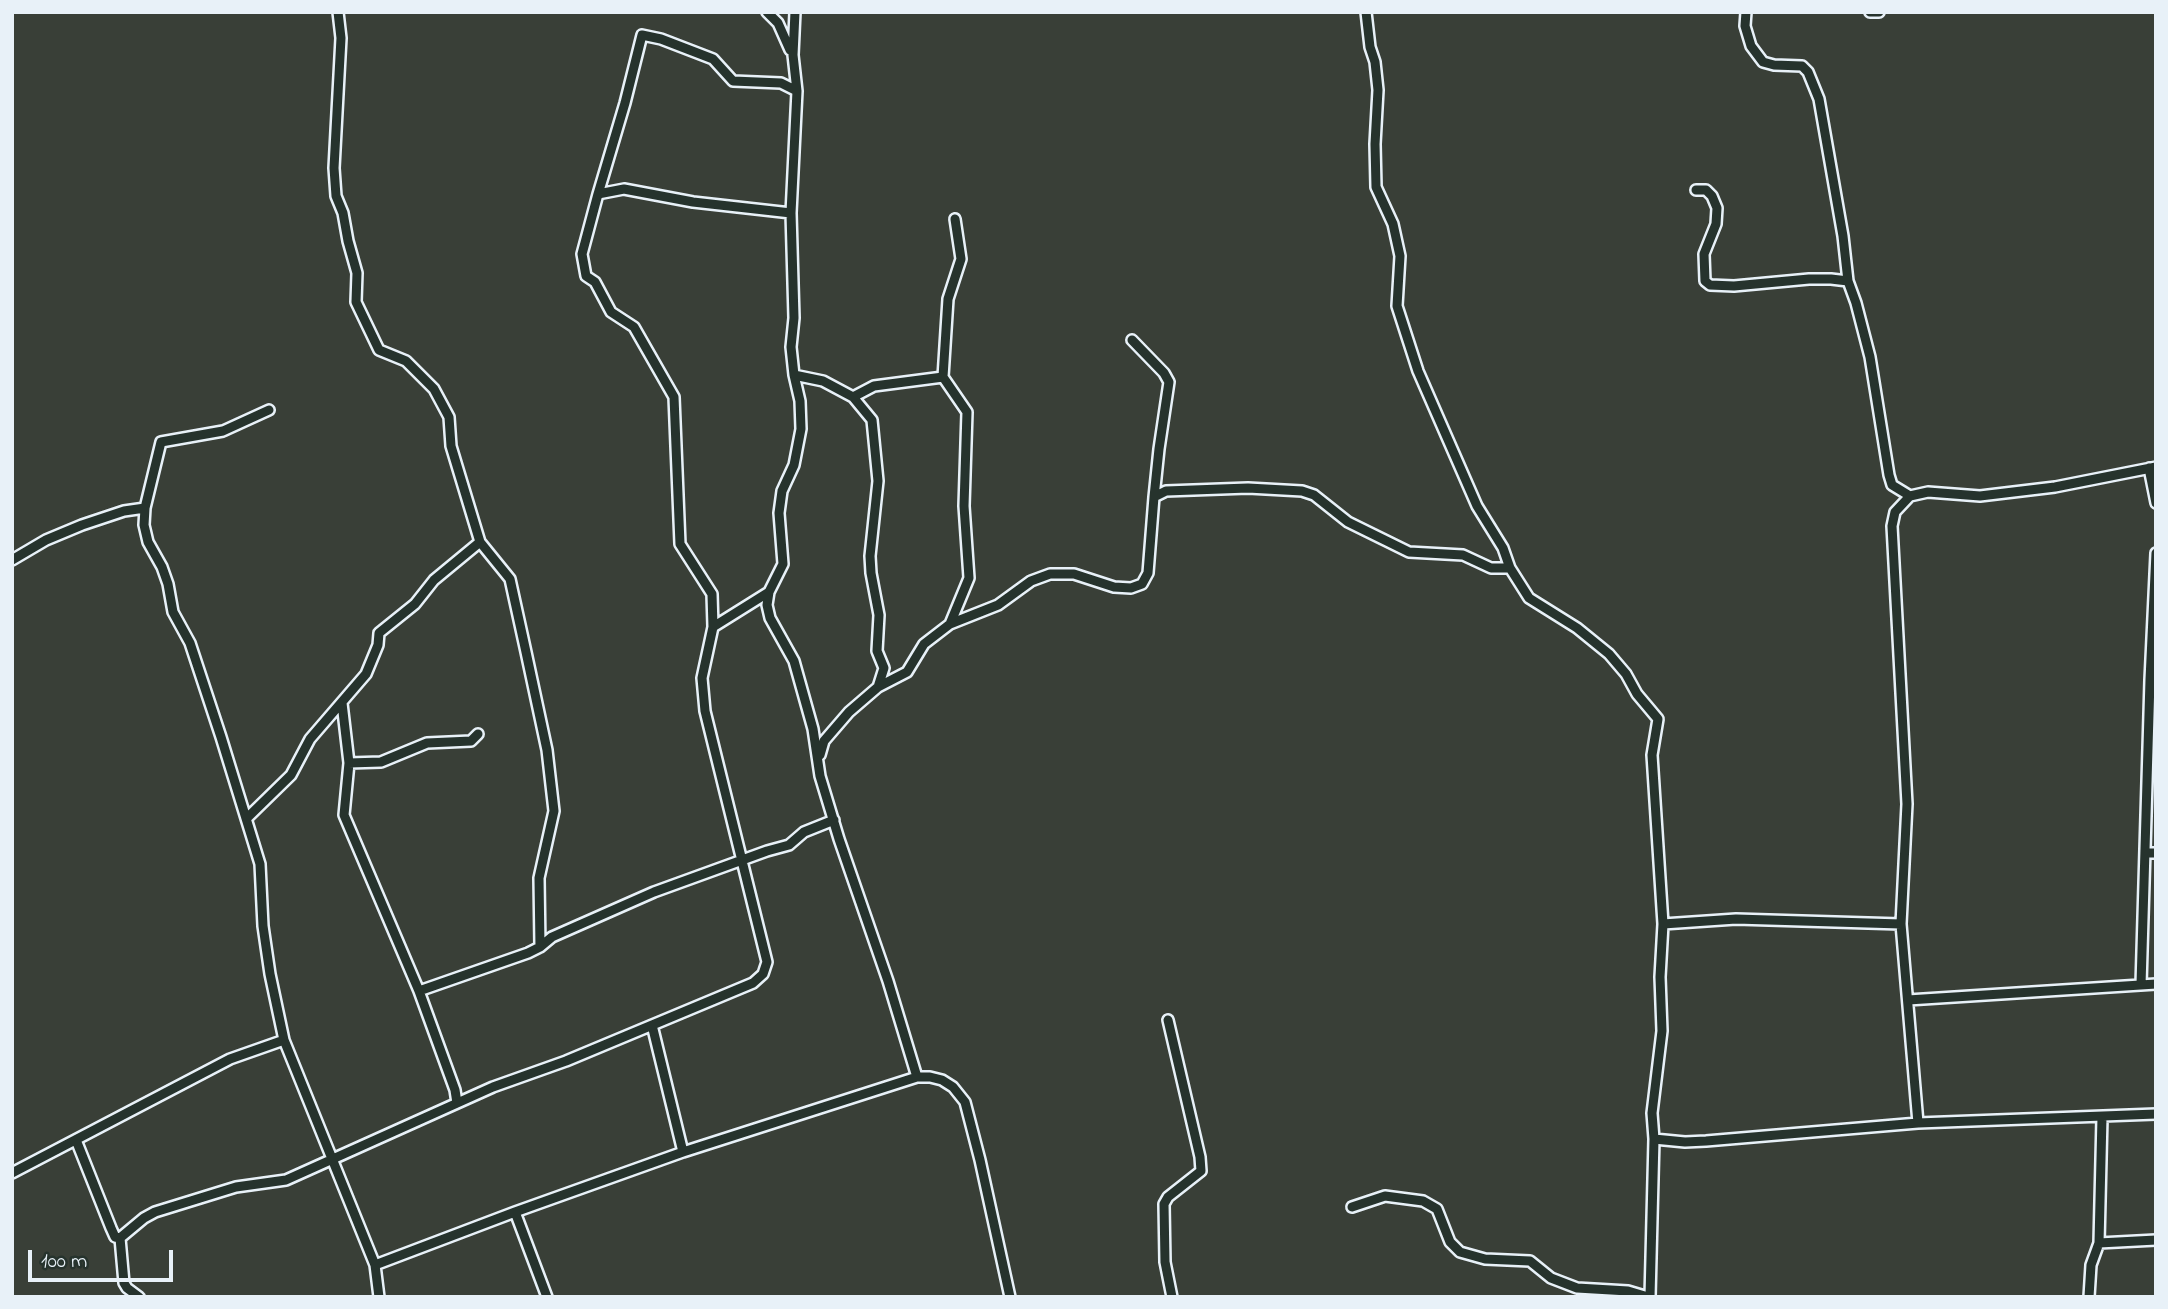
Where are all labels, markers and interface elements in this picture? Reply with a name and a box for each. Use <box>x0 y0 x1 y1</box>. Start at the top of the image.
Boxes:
scale bar <box>32 1236 177 1280</box>
text: 100 m <box>41 1247 87 1277</box>

